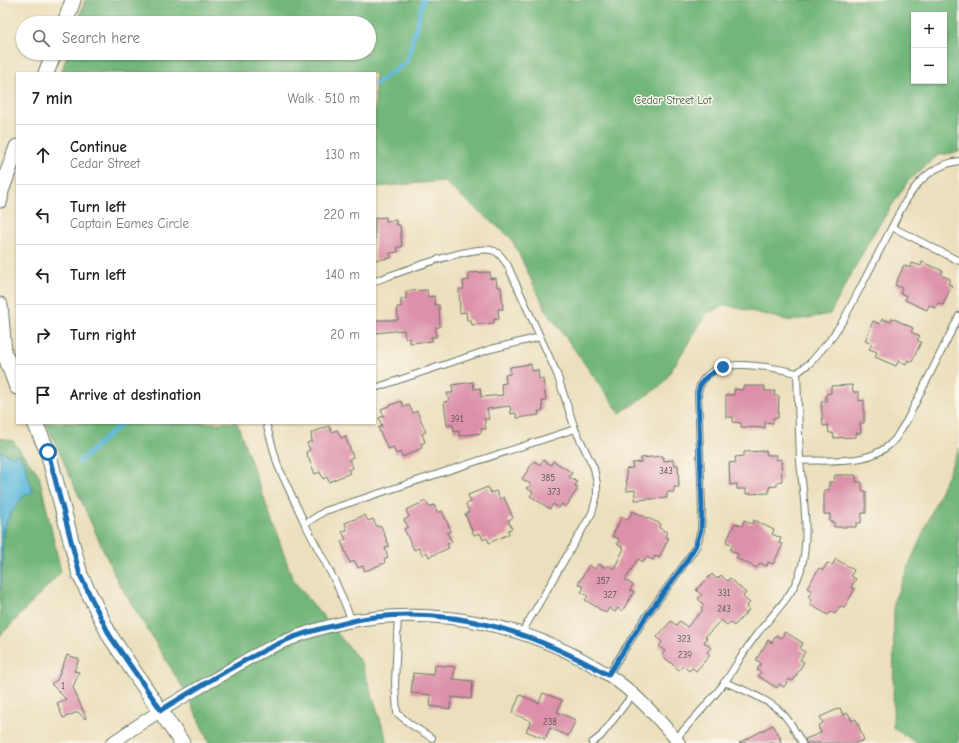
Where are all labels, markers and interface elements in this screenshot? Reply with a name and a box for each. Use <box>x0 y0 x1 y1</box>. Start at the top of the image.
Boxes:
map controls <box>911 12 947 84</box>
button: + <box>911 12 947 48</box>
search box <box>16 16 376 60</box>
icon: search <box>30 27 52 49</box>
text: Search here <box>62 29 140 47</box>
button: − <box>911 48 947 84</box>
text: 7 min <box>32 89 73 108</box>
text: Walk · 510 m <box>288 91 360 106</box>
park label: Cedar Street Lot <box>634 94 712 107</box>
text: Continue <box>70 138 127 156</box>
icon: ahead <box>32 144 54 166</box>
text: 130 m <box>325 147 360 162</box>
text: Cedar Street <box>70 156 140 171</box>
text: Turn left <box>70 198 126 216</box>
icon: left <box>32 204 54 226</box>
text: 220 m <box>323 207 360 222</box>
text: Captain Eames Circle <box>70 216 189 231</box>
icon: left <box>32 264 54 286</box>
text: Turn left <box>70 266 126 284</box>
text: 140 m <box>326 267 360 282</box>
icon: right <box>32 324 54 346</box>
text: Turn right <box>70 326 136 344</box>
text: 20 m <box>330 327 360 342</box>
route end <box>714 358 732 376</box>
icon: arrive <box>32 384 54 406</box>
text: Arrive at destination <box>70 386 201 404</box>
house number: 391 <box>451 414 464 424</box>
route start <box>39 443 57 461</box>
house number: 343 <box>659 466 673 476</box>
house number: 385 <box>541 473 555 483</box>
house number: 373 <box>547 487 561 497</box>
house number: 357 <box>596 576 611 586</box>
house number: 331 <box>718 588 731 598</box>
house number: 327 <box>603 590 617 600</box>
house number: 243 <box>717 604 731 614</box>
house number: 323 <box>677 634 691 644</box>
house number: 239 <box>678 650 692 660</box>
house number: 1 <box>61 681 65 691</box>
house number: 238 <box>543 717 557 727</box>

